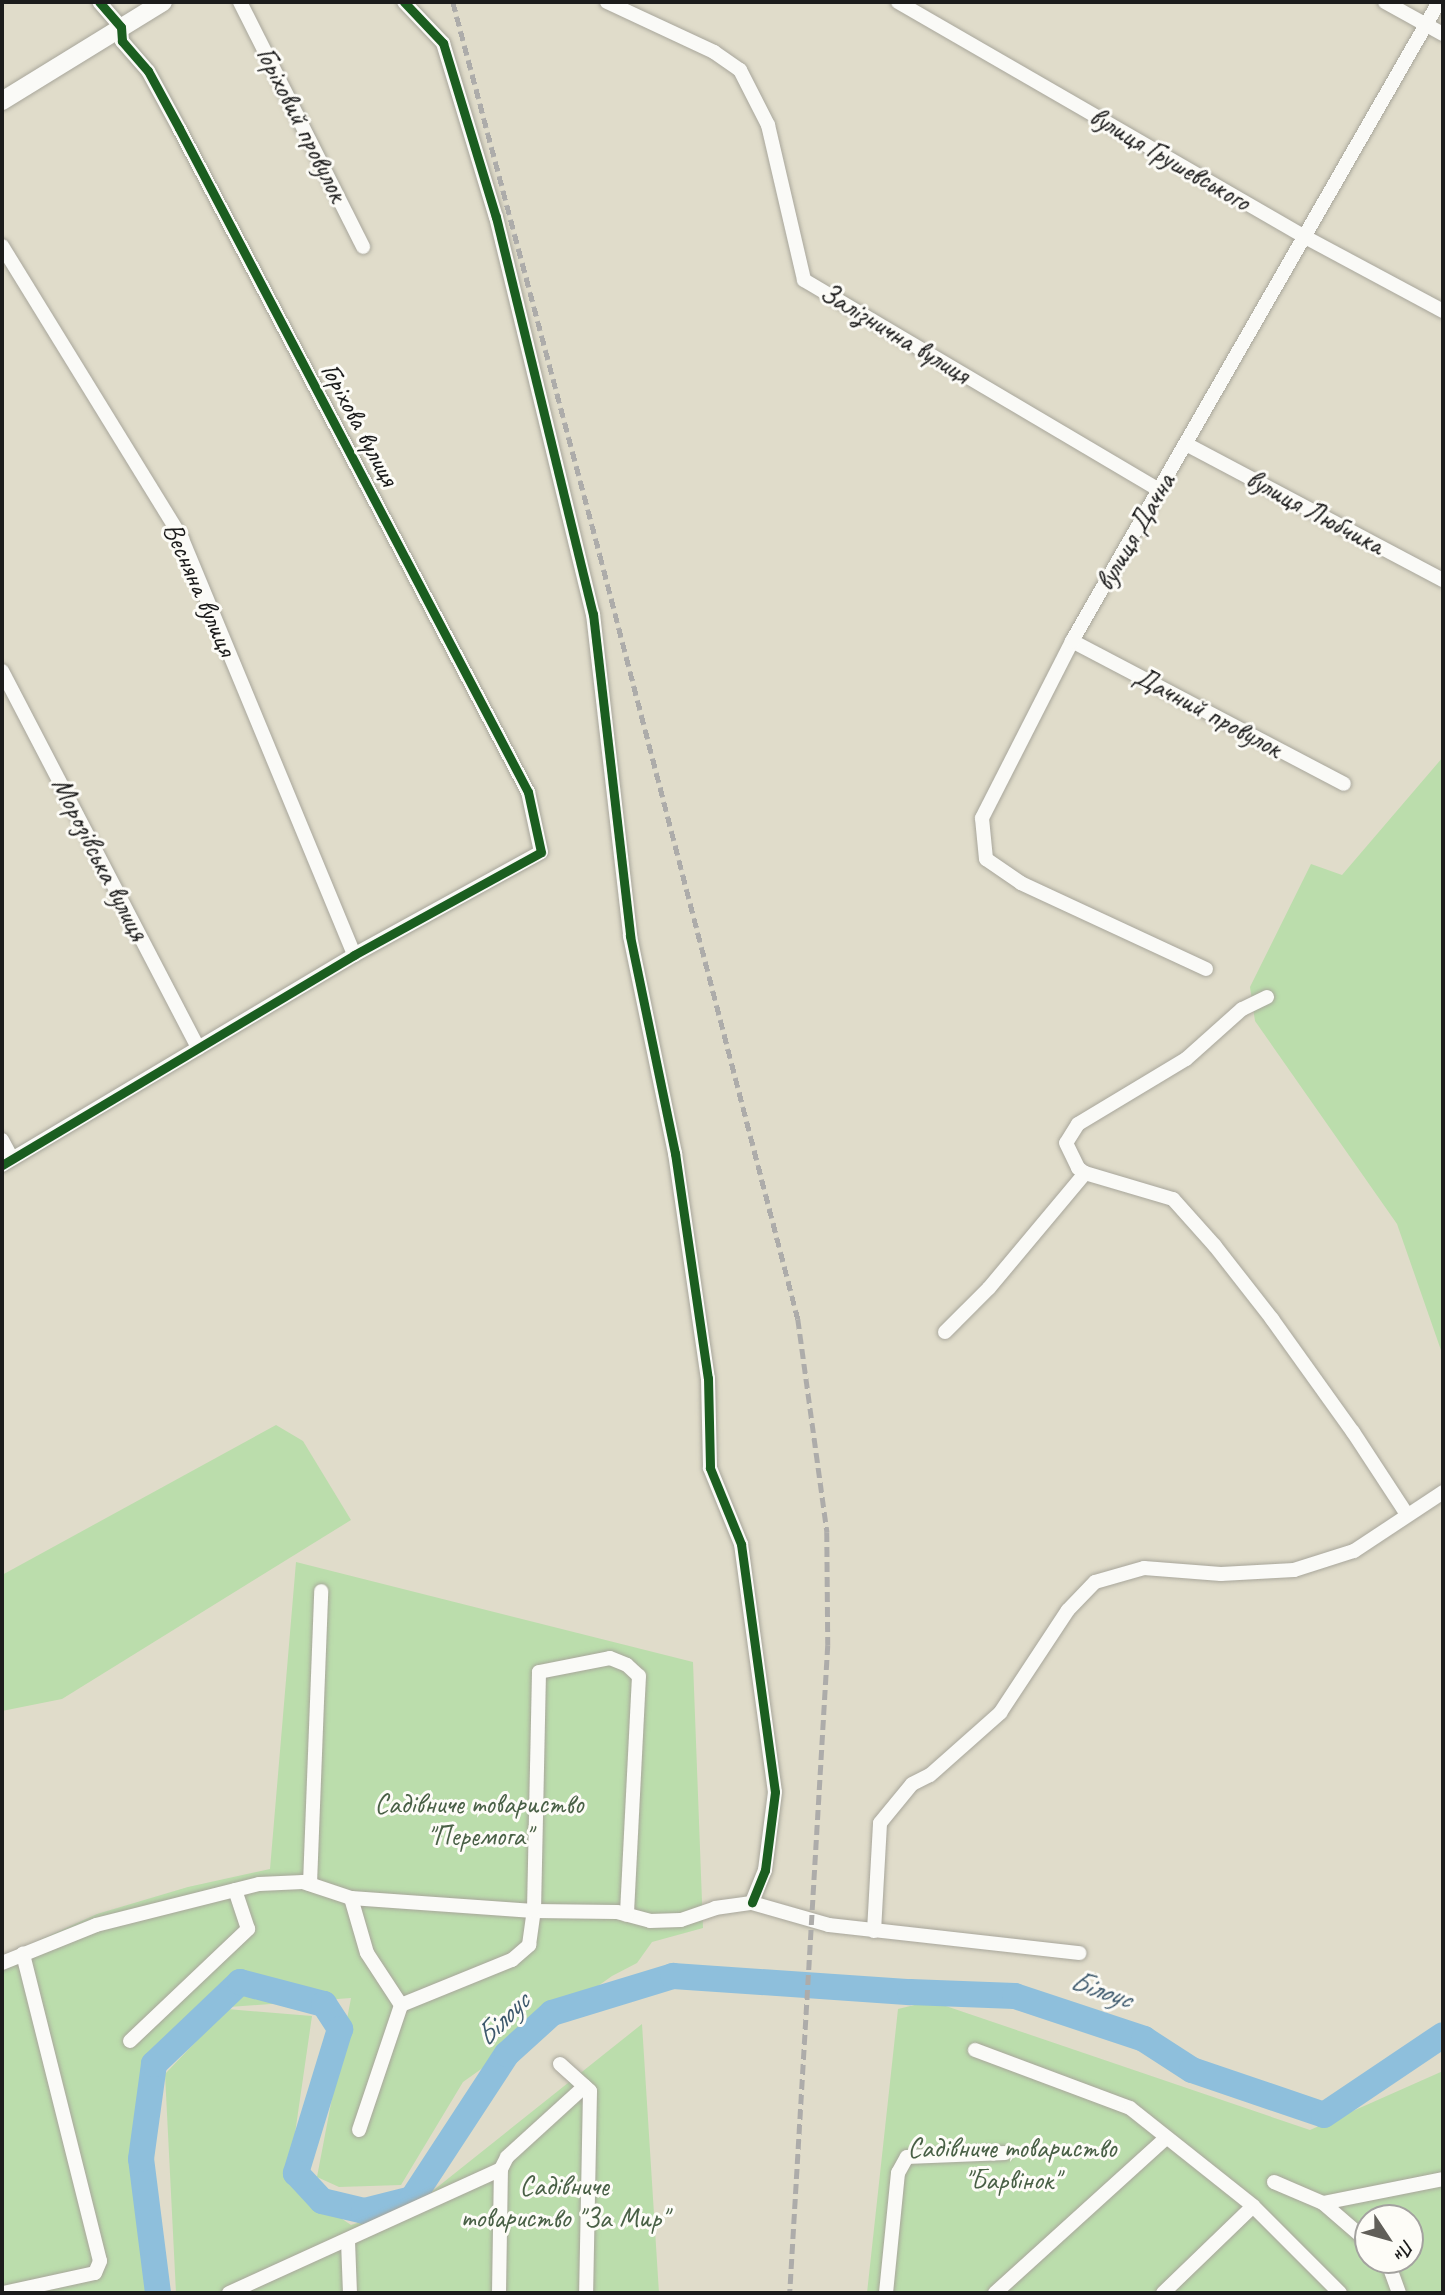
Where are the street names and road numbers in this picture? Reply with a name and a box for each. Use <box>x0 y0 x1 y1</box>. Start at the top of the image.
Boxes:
street label: Горіховий провулок <box>249 41 355 207</box>
street label: вулиця Грушевського <box>1084 99 1256 219</box>
street label: Залізнична вулиця <box>813 275 977 391</box>
street label: Горіхова вулиця <box>313 356 407 492</box>
street label: вулиця Любчика <box>1241 462 1389 562</box>
street label: вулиця Дачна <box>1088 467 1182 597</box>
street label: Весняна вулиця <box>156 517 244 661</box>
street label: Дачний провулок <box>1128 659 1288 765</box>
street label: Морозівська вулиця <box>44 771 156 947</box>

